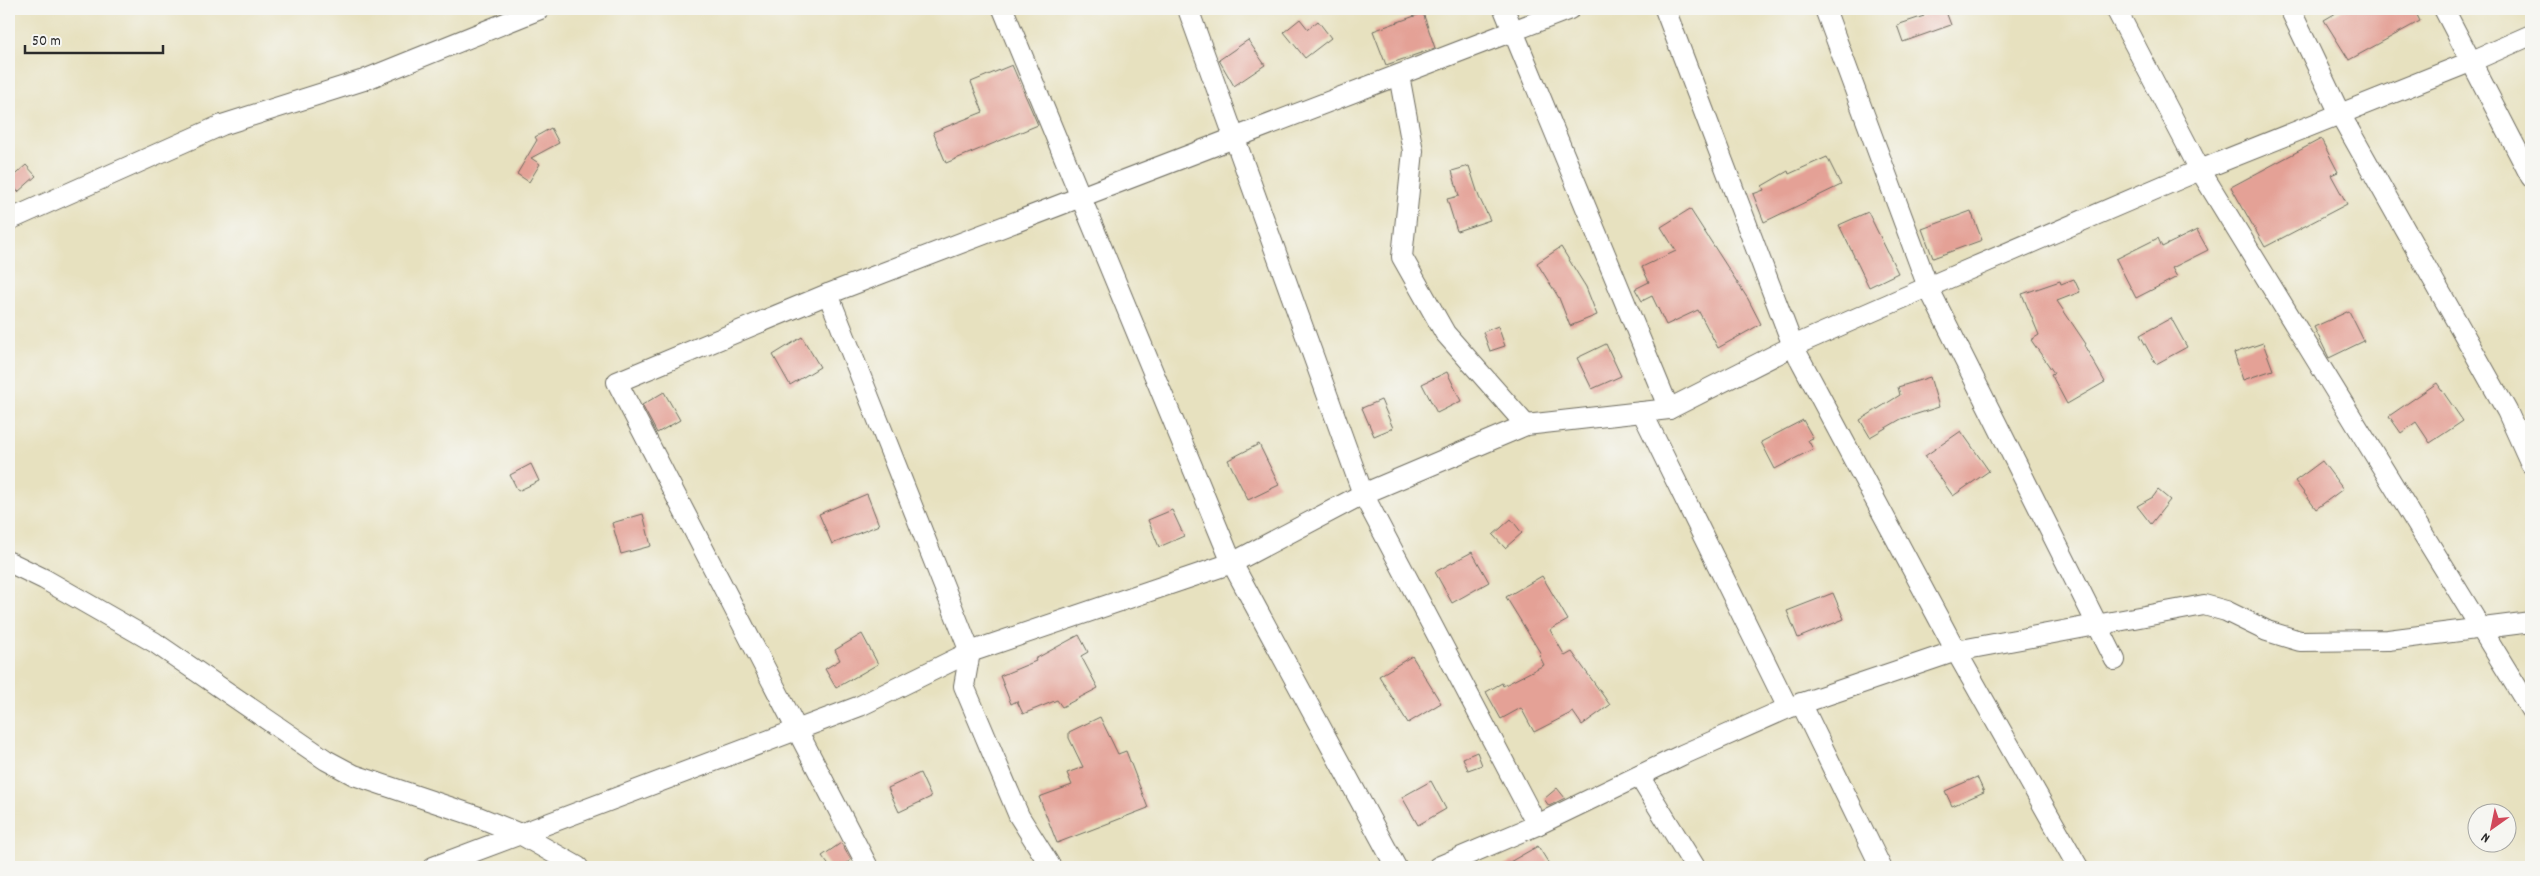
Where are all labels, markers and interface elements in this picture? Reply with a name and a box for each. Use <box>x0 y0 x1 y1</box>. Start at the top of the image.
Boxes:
scale bar <box>25 22 162 54</box>
text: 50 m <box>32 31 61 53</box>
north arrow <box>2468 804 2518 854</box>
text: N <box>2478 827 2494 847</box>

